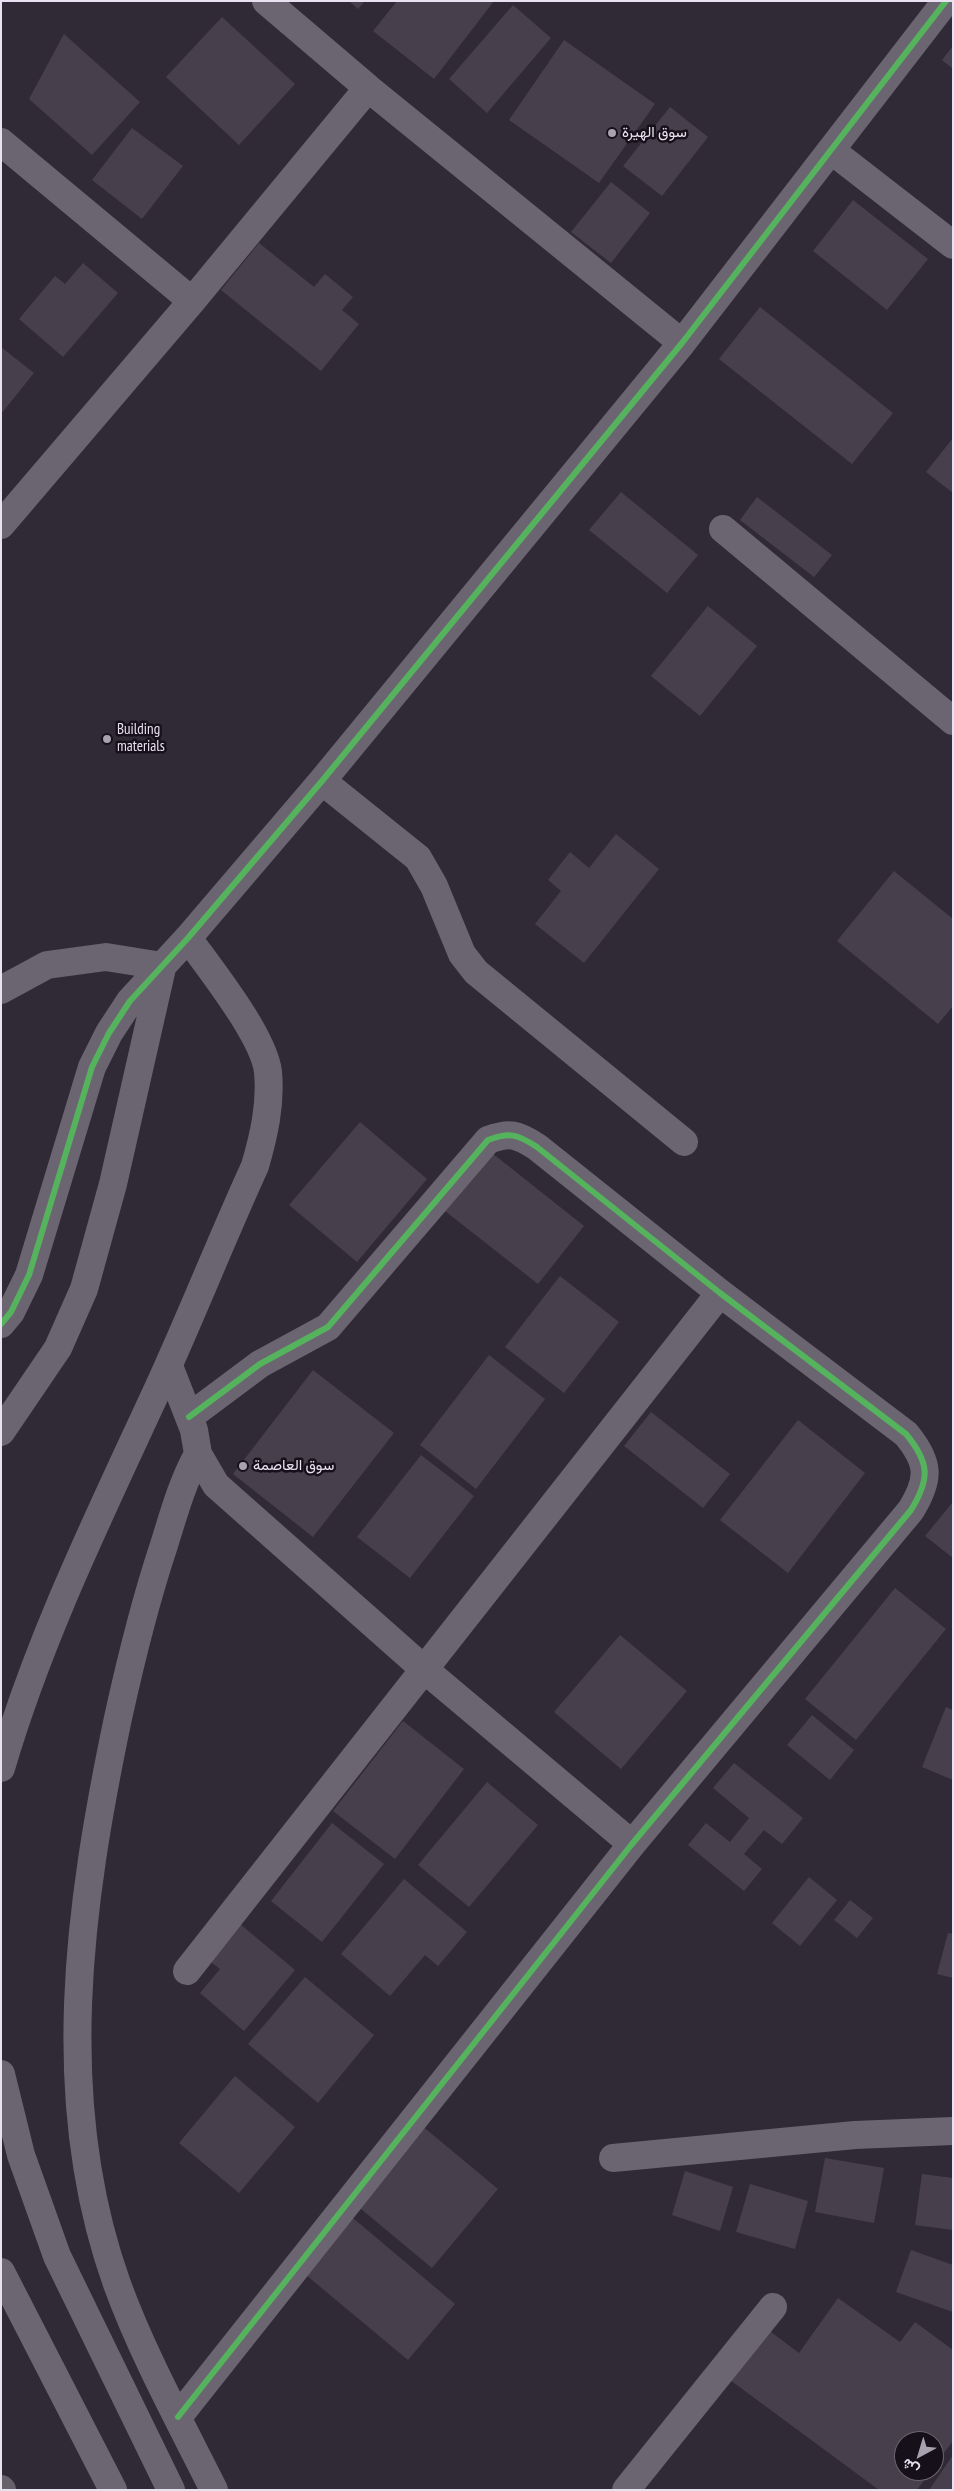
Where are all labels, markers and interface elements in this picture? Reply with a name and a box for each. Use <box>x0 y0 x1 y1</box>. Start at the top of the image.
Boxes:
place label: سوق الهيرة <box>622 124 687 142</box>
marker: سوق الهيرة <box>606 127 618 139</box>
place label: Building materials <box>117 721 165 756</box>
marker: Building materials <box>101 733 113 745</box>
place label: سوق العاصمة <box>253 1457 334 1475</box>
marker: سوق العاصمة <box>237 1460 249 1472</box>
north arrow <box>894 2431 944 2481</box>
text: ش <box>898 2455 922 2479</box>

